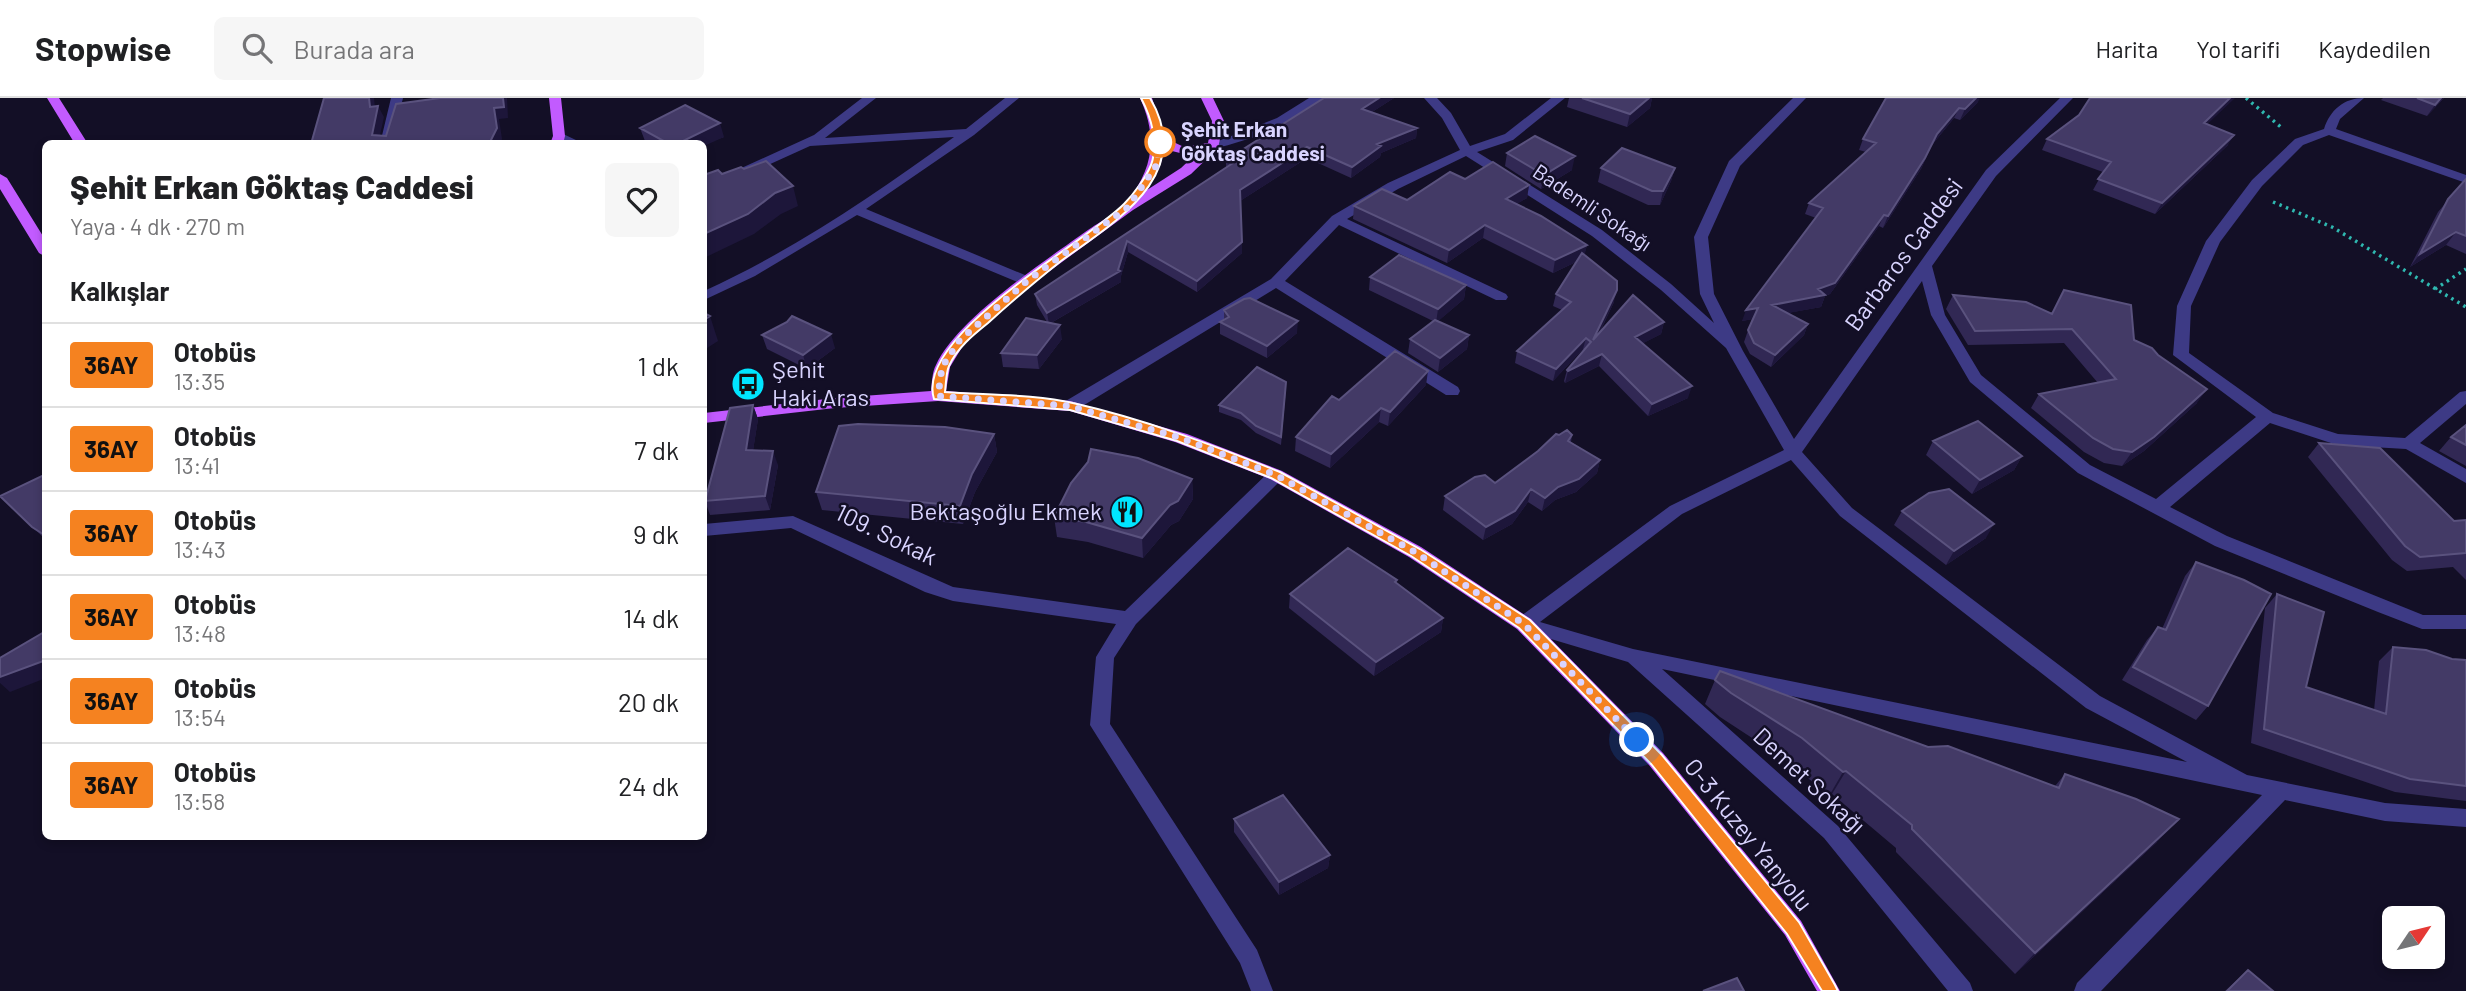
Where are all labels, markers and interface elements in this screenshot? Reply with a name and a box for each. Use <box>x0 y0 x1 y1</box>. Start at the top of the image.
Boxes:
search box <box>214 17 704 80</box>
text: Stopwise <box>35 28 172 68</box>
icon: search <box>238 29 276 67</box>
text: Burada ara <box>294 33 415 64</box>
text: Harita <box>2095 34 2158 63</box>
text: Yol tarifi <box>2196 34 2280 63</box>
text: Kaydedilen <box>2318 34 2431 63</box>
place label: Şehit Erkan Göktaş Caddesi <box>1181 116 1325 165</box>
marker: Şehit Erkan Göktaş Caddesi <box>1145 127 1175 157</box>
street label: Bademli Sokağı <box>1529 158 1657 256</box>
button: heart <box>605 163 679 237</box>
text: Şehit Erkan Göktaş Caddesi <box>70 166 474 206</box>
street label: Barbaros Caddesi <box>1838 172 1968 336</box>
text: Yaya · 4 dk · 270 m <box>70 212 245 240</box>
text: Kalkışlar <box>70 275 170 306</box>
text: Otobüs <box>174 336 256 367</box>
text: 36AY <box>84 350 139 379</box>
text: 1 dk <box>637 350 679 381</box>
place label: Şehit Haki Aras <box>772 354 869 411</box>
bus stop icon: Şehit Haki Aras <box>729 365 767 403</box>
text: 13:35 <box>174 367 225 395</box>
text: Otobüs <box>174 420 256 451</box>
text: 36AY <box>84 434 139 463</box>
text: 7 dk <box>634 434 679 465</box>
text: 13:41 <box>174 451 220 479</box>
restaurant icon: Bektaşoğlu Ekmek <box>1108 493 1146 531</box>
place label: Bektaşoğlu Ekmek <box>909 496 1102 525</box>
street label: 109. Sokak <box>831 497 942 571</box>
text: Otobüs <box>174 504 256 535</box>
text: 36AY <box>84 518 139 547</box>
text: 9 dk <box>633 518 679 549</box>
text: 13:43 <box>174 535 226 563</box>
text: Otobüs <box>174 588 256 619</box>
text: 36AY <box>84 602 139 631</box>
text: 14 dk <box>623 602 679 633</box>
text: 13:48 <box>174 619 226 647</box>
text: Otobüs <box>174 672 256 703</box>
text: 36AY <box>84 686 139 715</box>
text: 20 dk <box>618 686 679 717</box>
text: 13:54 <box>174 703 226 731</box>
street label: Demet Sokağı <box>1748 721 1872 839</box>
your location <box>1619 722 1654 757</box>
street label: O-3 Kuzey Yanyolu <box>1679 752 1820 916</box>
text: Otobüs <box>174 756 256 787</box>
text: 36AY <box>84 770 139 799</box>
text: 24 dk <box>618 770 679 801</box>
text: 13:58 <box>174 787 225 815</box>
north arrow <box>2382 906 2445 970</box>
map controls <box>2382 906 2445 969</box>

